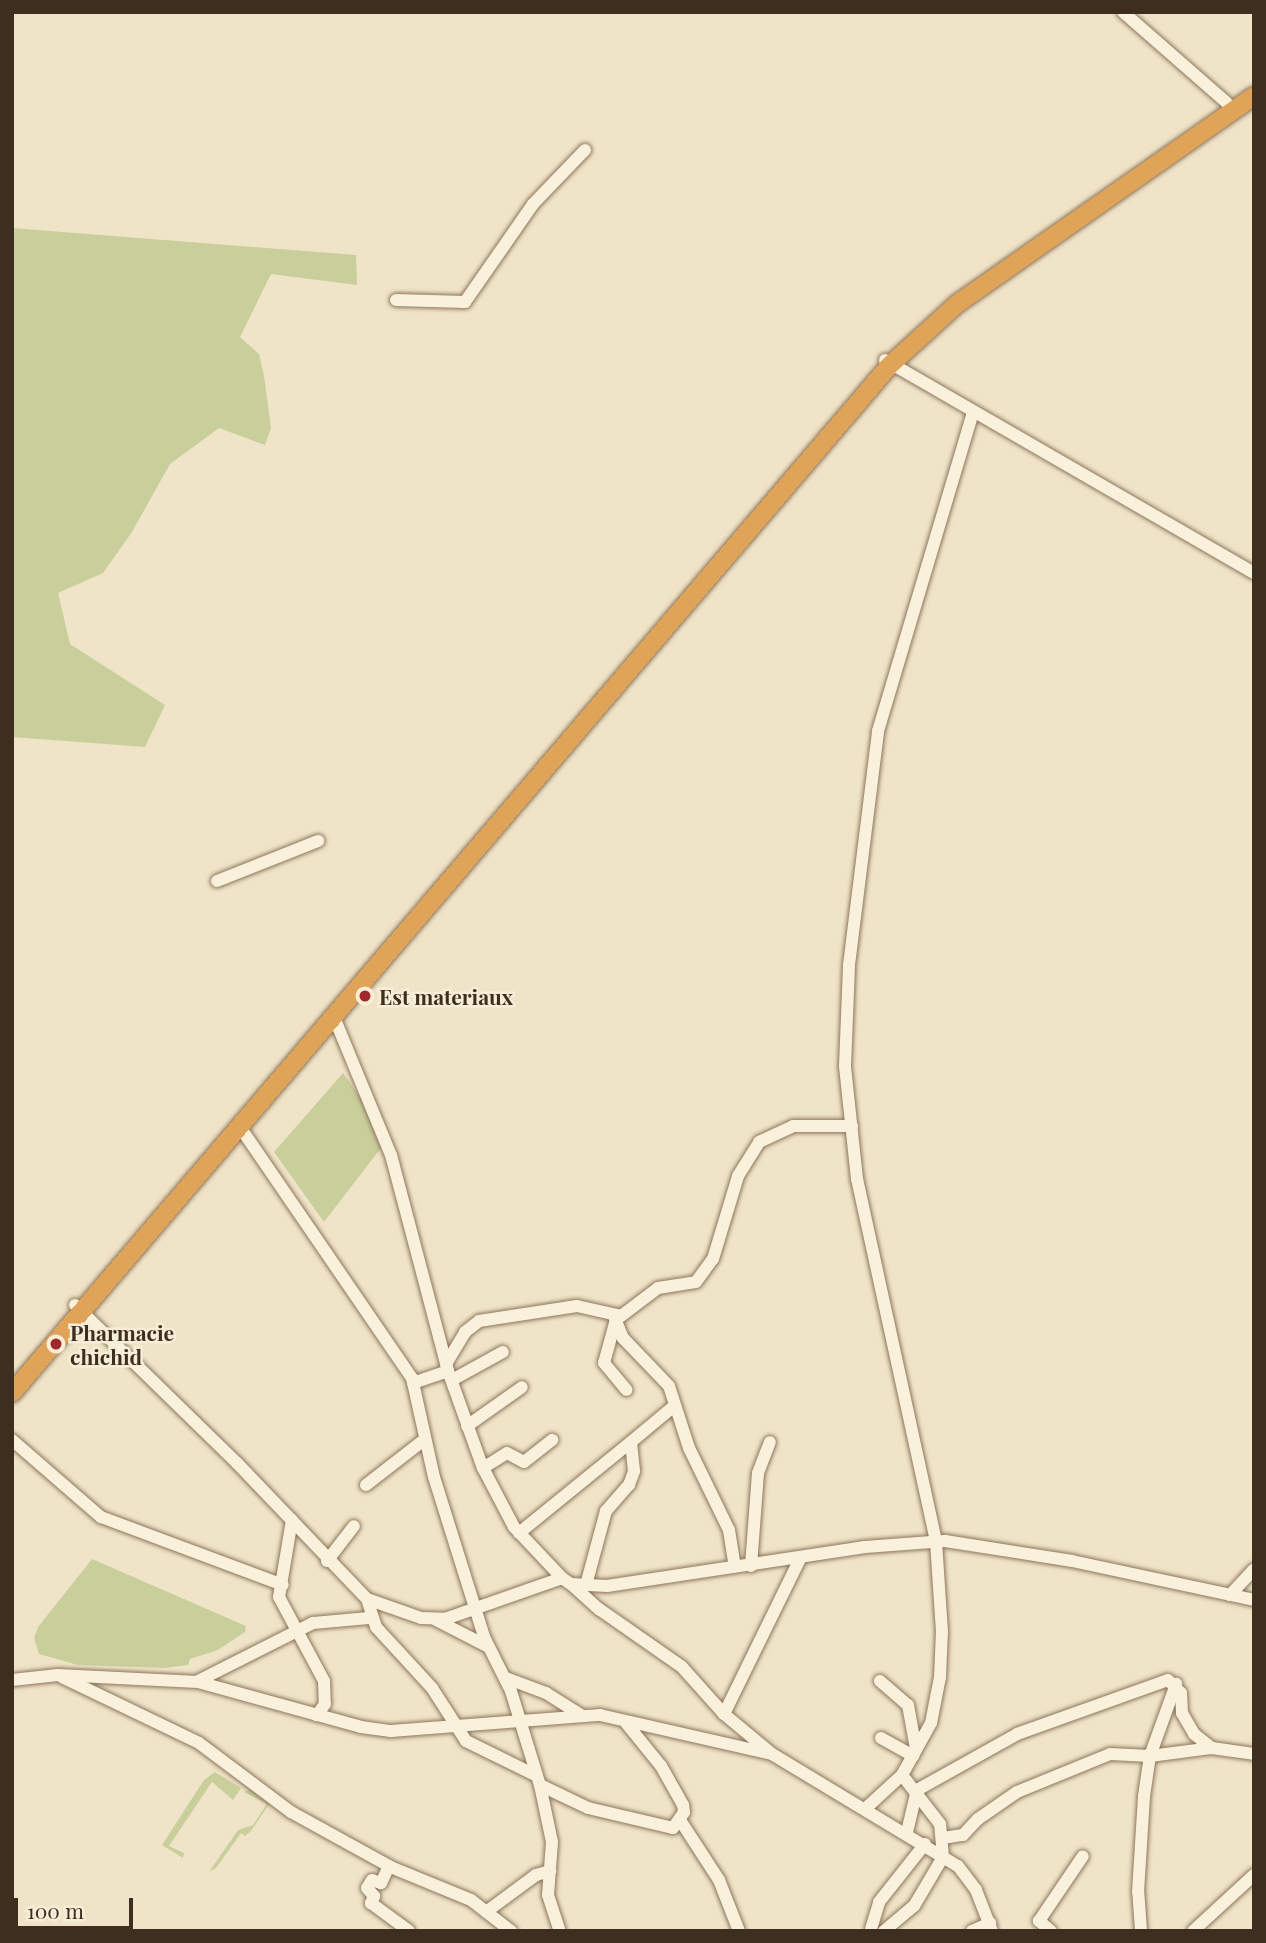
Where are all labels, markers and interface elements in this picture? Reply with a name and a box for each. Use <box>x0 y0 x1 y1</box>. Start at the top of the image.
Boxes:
place label: Est materiaux <box>379 983 513 1009</box>
marker: Est materiaux <box>357 988 373 1004</box>
place label: Pharmacie chichid <box>70 1319 174 1369</box>
marker: Pharmacie chichid <box>48 1336 64 1352</box>
scale bar <box>18 1884 136 1928</box>
text: 100 m <box>27 1896 84 1924</box>

